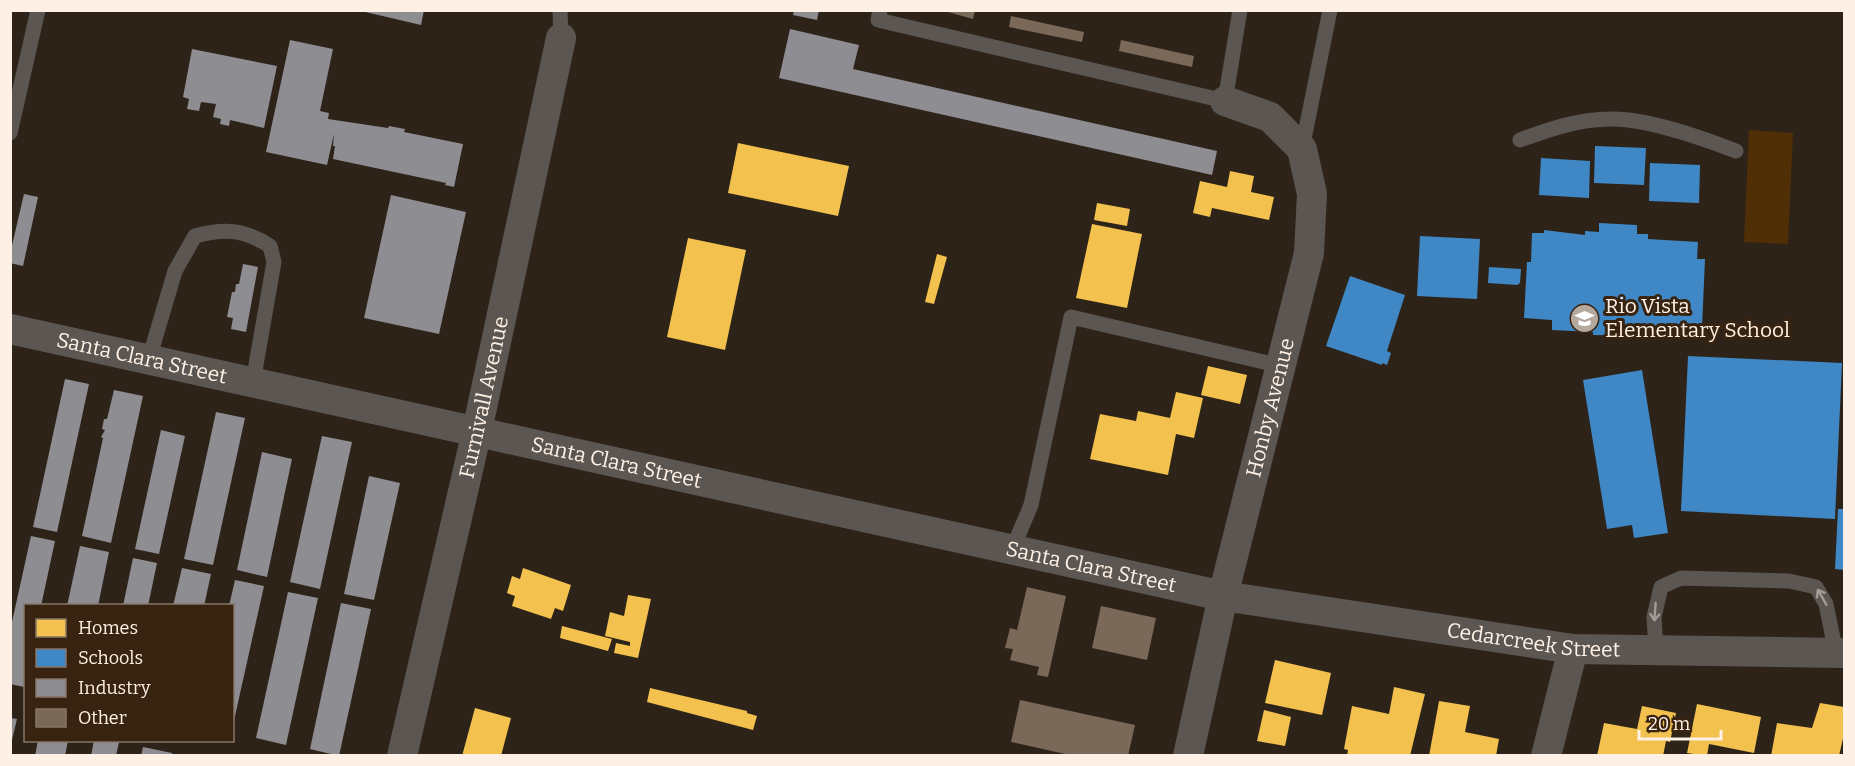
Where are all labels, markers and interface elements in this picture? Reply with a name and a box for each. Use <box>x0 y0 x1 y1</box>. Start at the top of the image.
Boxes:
place label: Rio Vista Elementary School <box>1605 293 1790 343</box>
school or university icon: Rio Vista Elementary School <box>1568 302 1600 334</box>
street label: Furnivall Avenue <box>454 314 514 481</box>
street label: Santa Clara Street <box>54 327 230 389</box>
street label: Honby Avenue <box>1240 335 1300 480</box>
street label: Santa Clara Street <box>529 431 705 494</box>
street label: Santa Clara Street <box>1003 536 1179 598</box>
one-way arrow <box>1816 589 1828 606</box>
one-way arrow <box>1649 601 1660 621</box>
legend <box>24 604 234 742</box>
text: Homes <box>78 617 138 639</box>
street label: Cedarcreek Street <box>1445 617 1621 663</box>
text: Schools <box>78 647 143 669</box>
text: Industry <box>78 677 151 699</box>
scale bar <box>1639 703 1722 741</box>
text: Other <box>78 707 127 729</box>
text: 20 m <box>1648 713 1690 735</box>

